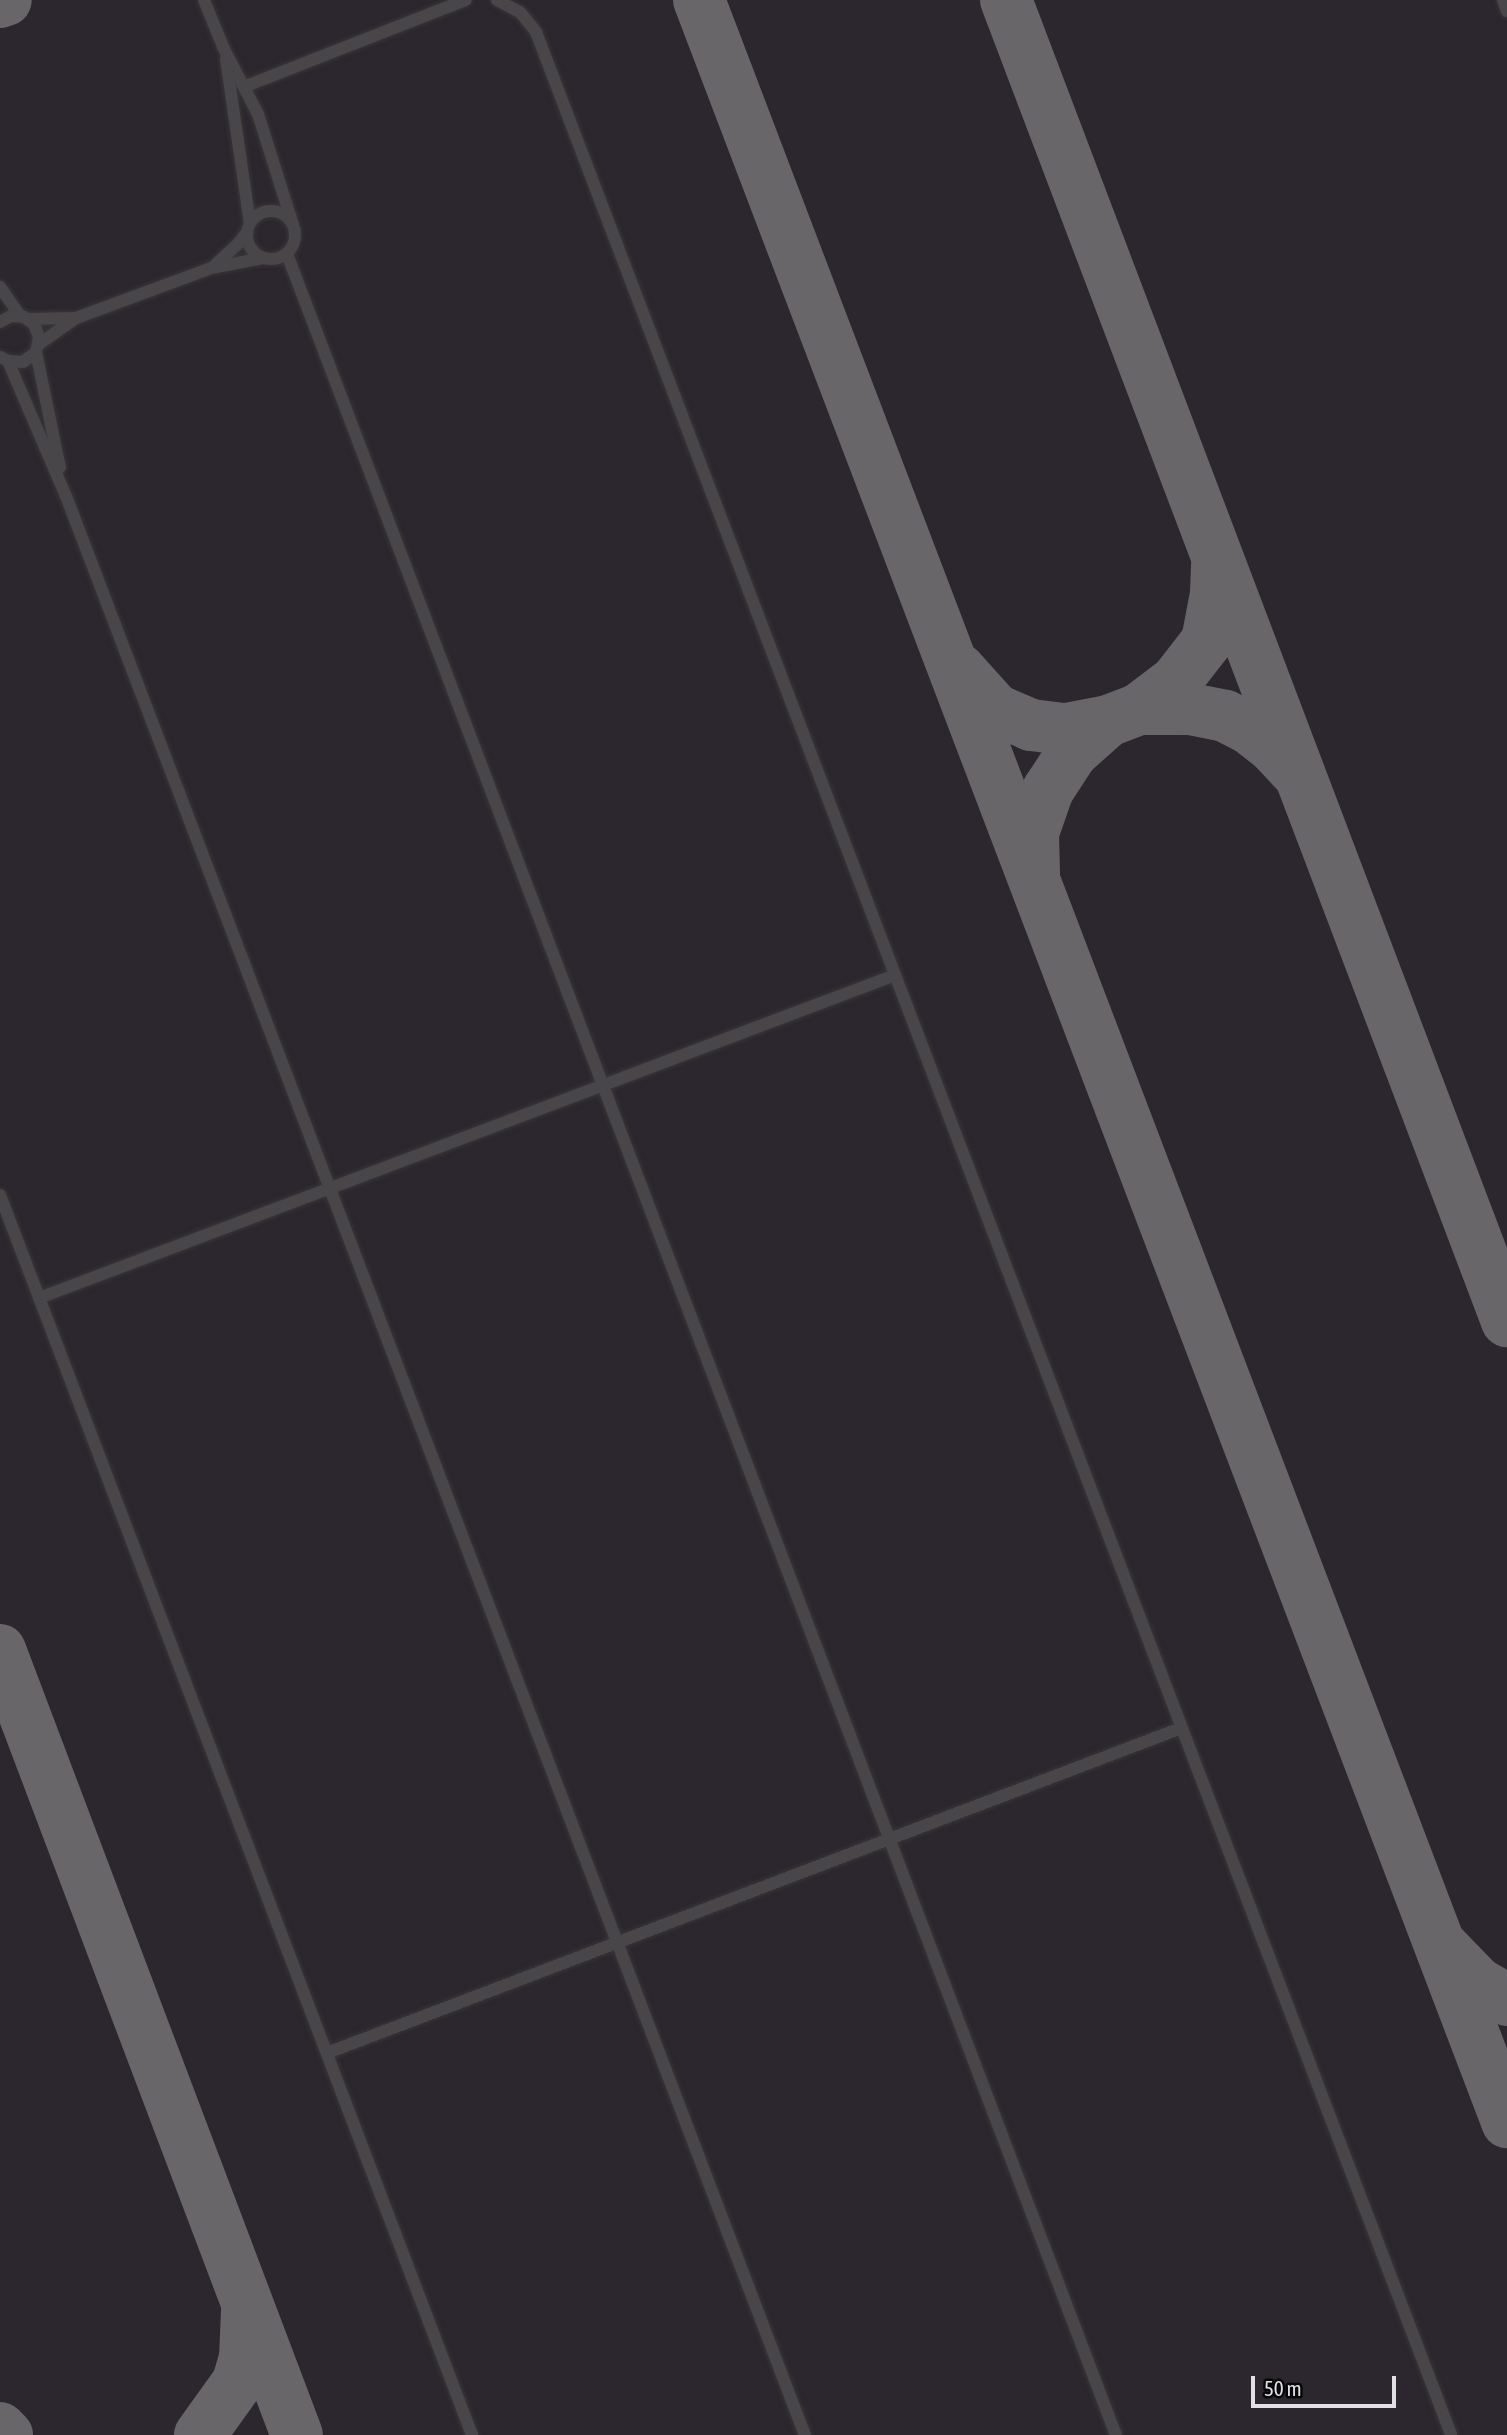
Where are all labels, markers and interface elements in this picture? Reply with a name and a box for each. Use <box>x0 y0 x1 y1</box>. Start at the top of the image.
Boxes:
scale bar <box>1255 2362 1400 2406</box>
text: 50 m <box>1264 2376 1302 2400</box>

